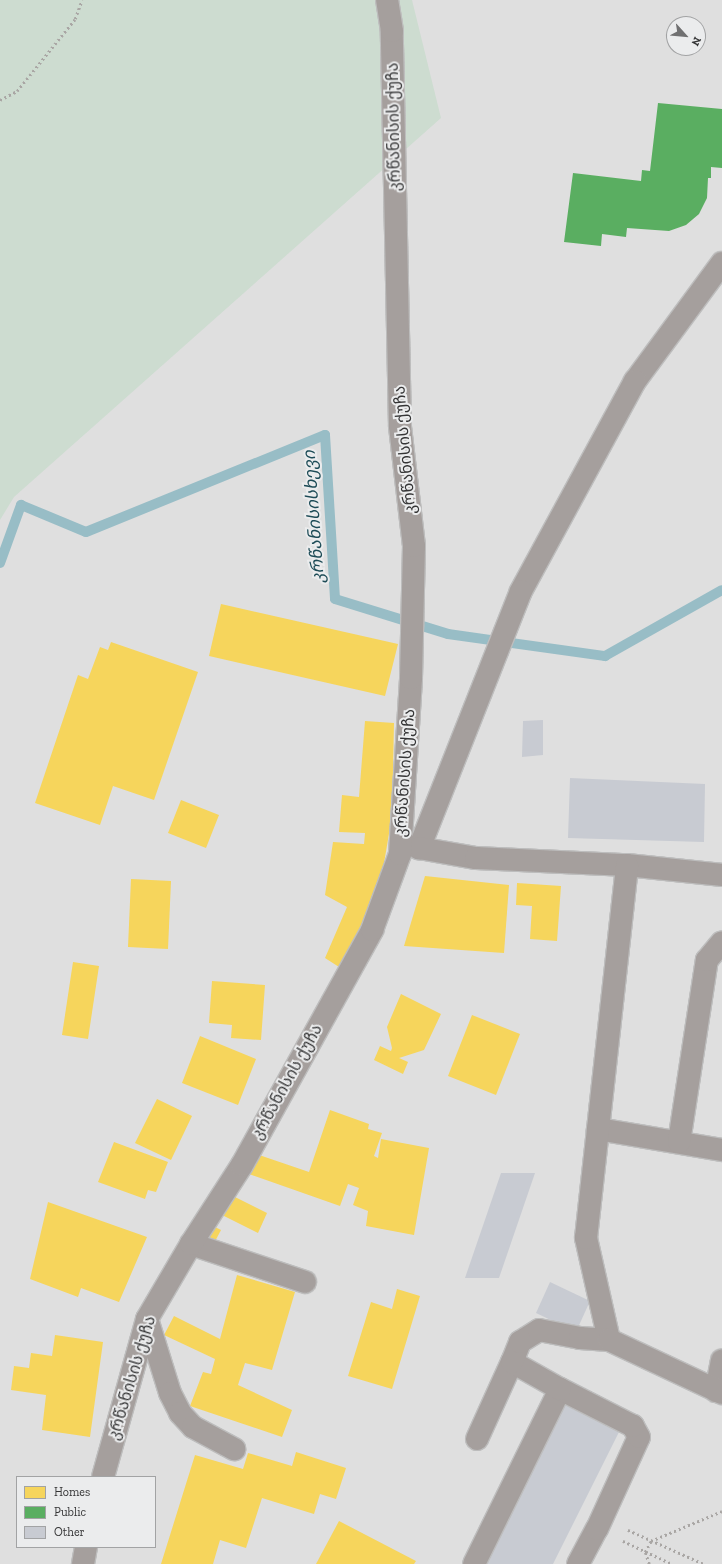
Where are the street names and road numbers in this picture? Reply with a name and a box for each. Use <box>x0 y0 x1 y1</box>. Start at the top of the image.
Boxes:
street label: კრწანისის ქუჩა <box>383 62 405 192</box>
street label: კრწანისის ქუჩა <box>390 385 420 515</box>
street label: კრწანისის ქუჩა <box>391 708 419 838</box>
street label: კრწანისის ქუჩა <box>247 1021 327 1143</box>
street label: კრწანისის ქუჩა <box>104 1314 160 1442</box>

